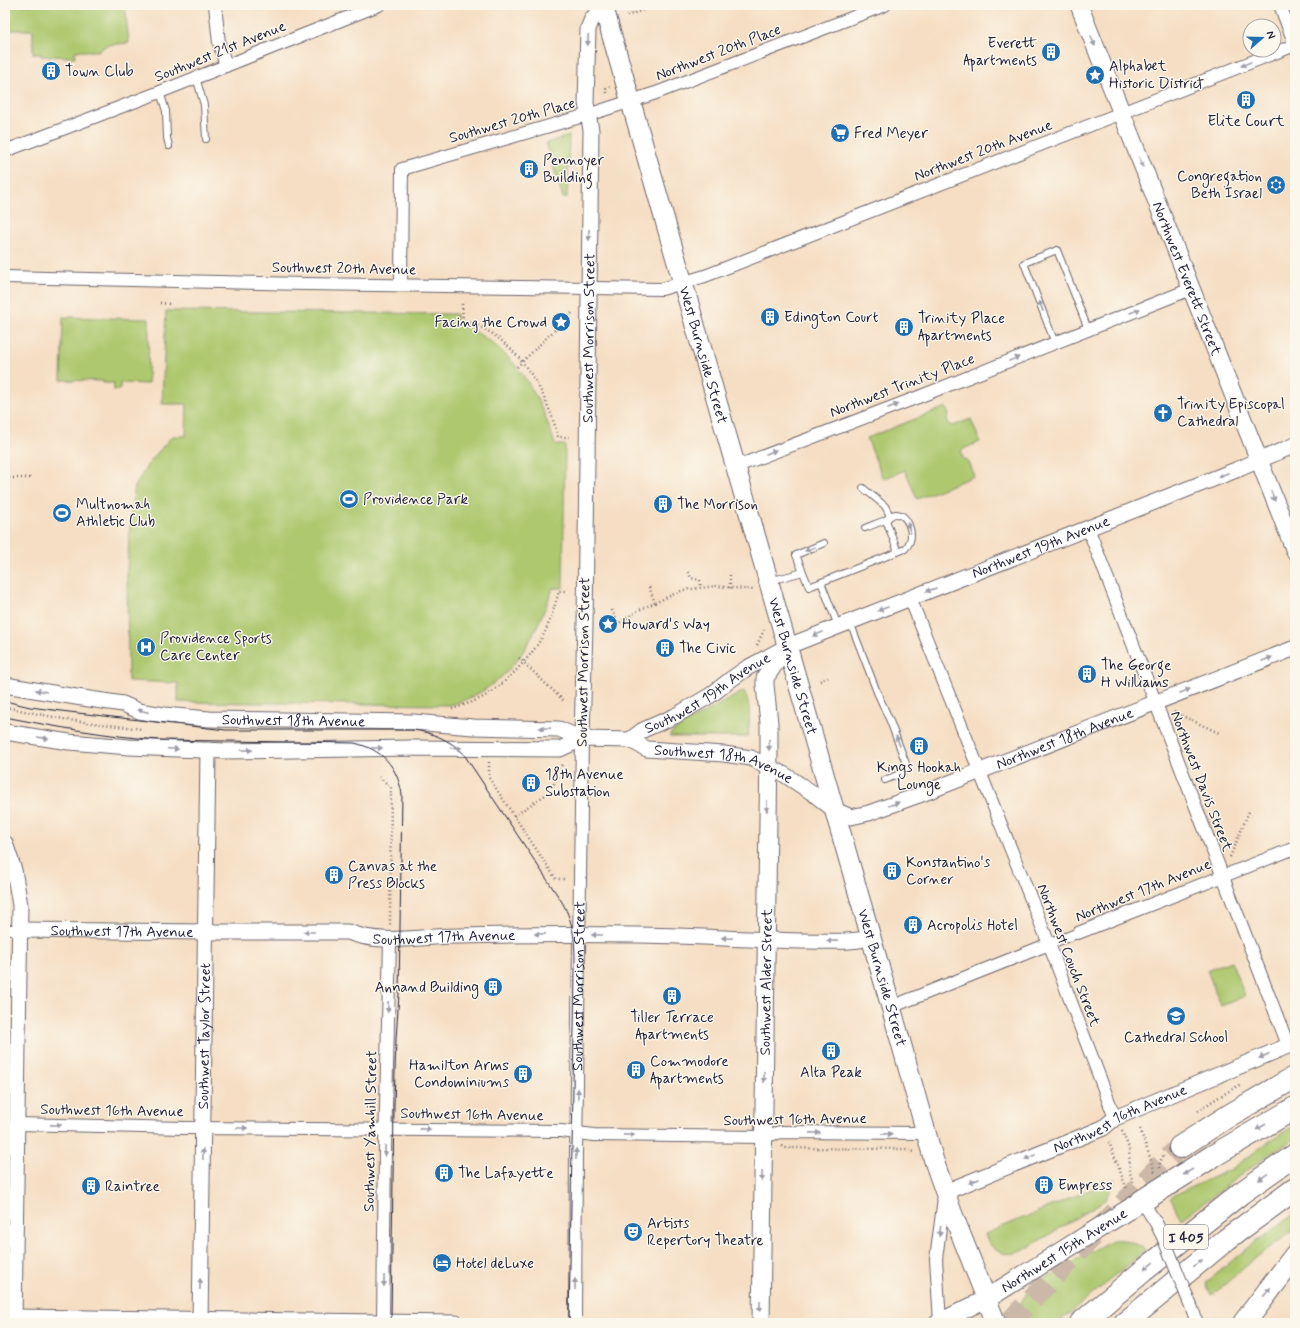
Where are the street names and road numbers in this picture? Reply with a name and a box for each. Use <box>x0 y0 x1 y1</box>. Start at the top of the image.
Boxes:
street label: Southwest 21st Avenue <box>152 16 289 87</box>
street label: Northwest 20th Place <box>653 20 784 86</box>
street label: Southwest 20th Place <box>447 93 578 149</box>
street label: Northwest 20th Avenue <box>911 115 1055 187</box>
street label: Northwest Everett Street <box>1147 199 1226 359</box>
street label: Southwest Morrison Street <box>578 253 601 423</box>
street label: Southwest 20th Avenue <box>272 258 416 280</box>
street label: West Burnside Street <box>673 284 732 426</box>
street label: Northwest Trinity Place <box>827 349 978 423</box>
street label: Northwest 19th Avenue <box>969 512 1113 584</box>
street label: Southwest Morrison Street <box>573 577 595 747</box>
street label: West Burnside Street <box>763 595 821 738</box>
street label: Southwest 19th Avenue <box>642 648 774 739</box>
street label: Northwest 18th Avenue <box>993 703 1136 775</box>
street label: Northwest Davis Street <box>1165 708 1237 855</box>
street label: Southwest 18th Avenue <box>222 710 365 732</box>
street label: Southwest 18th Avenue <box>653 740 797 789</box>
street label: Northwest 17th Avenue <box>1072 855 1214 927</box>
street label: Northwest Couch Street <box>1032 881 1105 1030</box>
street label: Southwest Morrison Street <box>568 901 591 1071</box>
street label: West Burnside Street <box>852 907 911 1049</box>
street label: Southwest Alder Street <box>756 908 778 1056</box>
street label: Southwest 17th Avenue <box>50 921 194 943</box>
street label: Southwest 17th Avenue <box>372 926 516 951</box>
street label: Southwest Taylor Street <box>194 962 216 1110</box>
street label: Southwest Yamhill Street <box>360 1050 382 1212</box>
street label: Northwest 16th Avenue <box>1050 1080 1190 1158</box>
street label: Southwest 16th Avenue <box>40 1100 184 1122</box>
street label: Southwest 16th Avenue <box>400 1104 544 1126</box>
street label: Southwest 16th Avenue <box>723 1109 867 1131</box>
street label: Northwest 15th Avenue <box>997 1204 1131 1298</box>
road number: I 405 <box>1164 1225 1208 1249</box>

